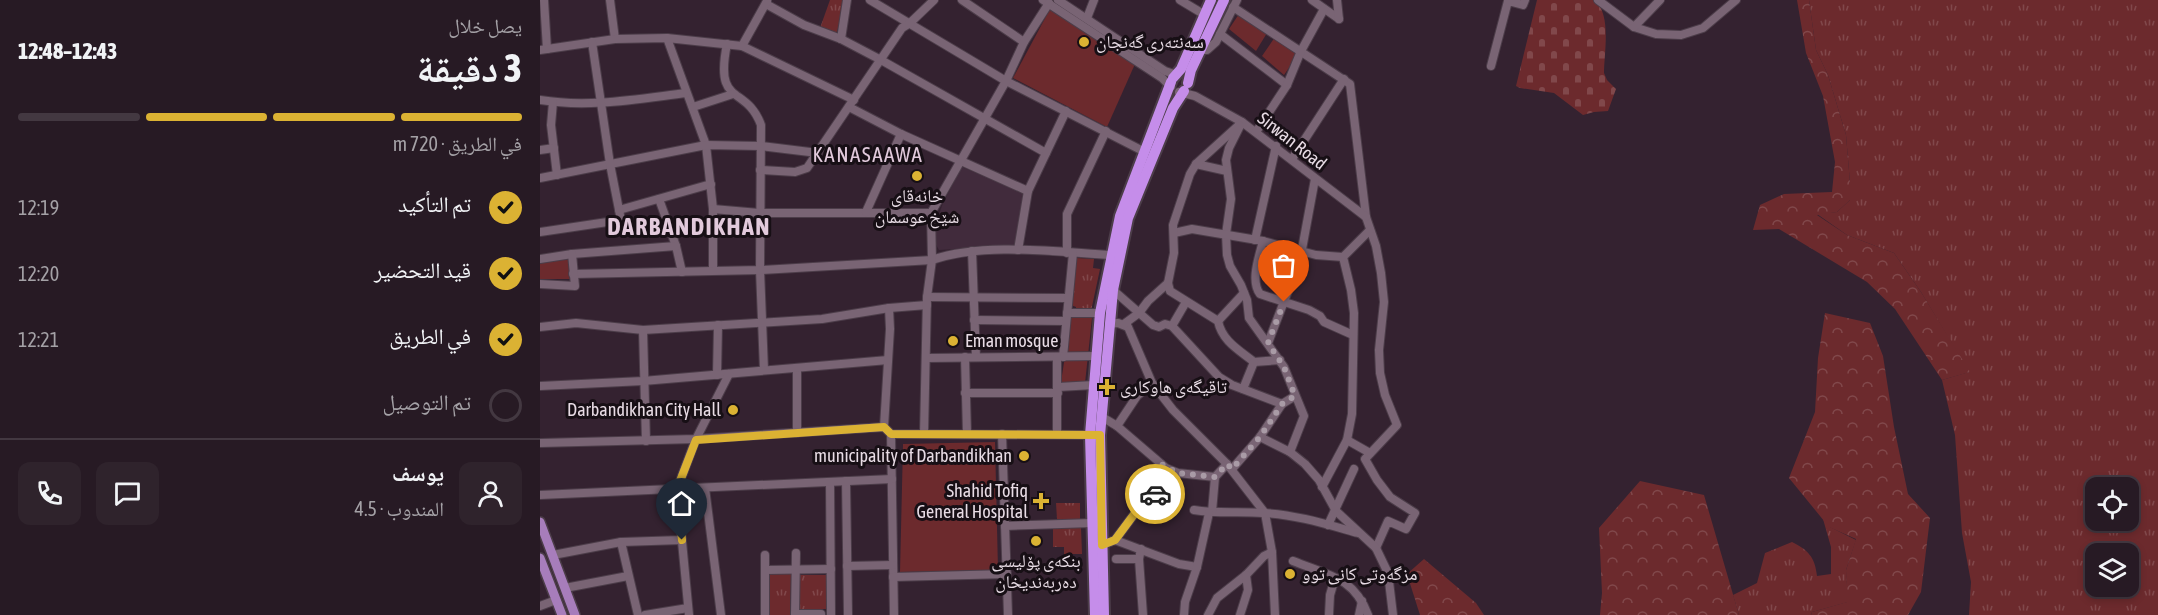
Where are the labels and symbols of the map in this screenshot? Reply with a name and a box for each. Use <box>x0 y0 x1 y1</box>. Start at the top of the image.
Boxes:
place label: سەنتەری گەنجان <box>1096 31 1204 53</box>
marker: سەنتەری گەنجان <box>1077 35 1091 49</box>
street label: Sirwan Road <box>1254 107 1331 174</box>
district label: KANASAAWA <box>813 142 923 166</box>
marker: خانەقای شێخ عوسمان <box>910 169 924 183</box>
place label: خانەقای شێخ عوسمان <box>875 185 959 229</box>
district label: DARBANDIKHAN <box>607 213 771 240</box>
pin <box>1258 240 1309 302</box>
place label: Eman mosque <box>965 330 1058 351</box>
marker: Eman mosque <box>946 334 960 348</box>
place label: تاقیگەی هاوکاری <box>1120 376 1227 398</box>
marker: تاقیگەی هاوکاری <box>1098 378 1116 396</box>
place label: Darbandikhan City Hall <box>567 399 721 420</box>
marker: Darbandikhan City Hall <box>726 403 740 417</box>
place label: municipality of Darbandikhan <box>814 445 1012 466</box>
marker: municipality of Darbandikhan <box>1017 449 1031 463</box>
courier <box>1125 464 1185 524</box>
pin <box>656 478 707 540</box>
place label: Shahid Tofiq General Hospital <box>917 480 1028 522</box>
marker: Shahid Tofiq General Hospital <box>1032 492 1050 510</box>
marker: بنکەی پۆلیسی دەربەندیخان <box>1029 534 1043 548</box>
place label: بنکەی پۆلیسی دەربەندیخان <box>991 550 1081 593</box>
place label: مزگەوتی کانی توو <box>1302 563 1417 585</box>
marker: مزگەوتی کانی توو <box>1283 567 1297 581</box>

